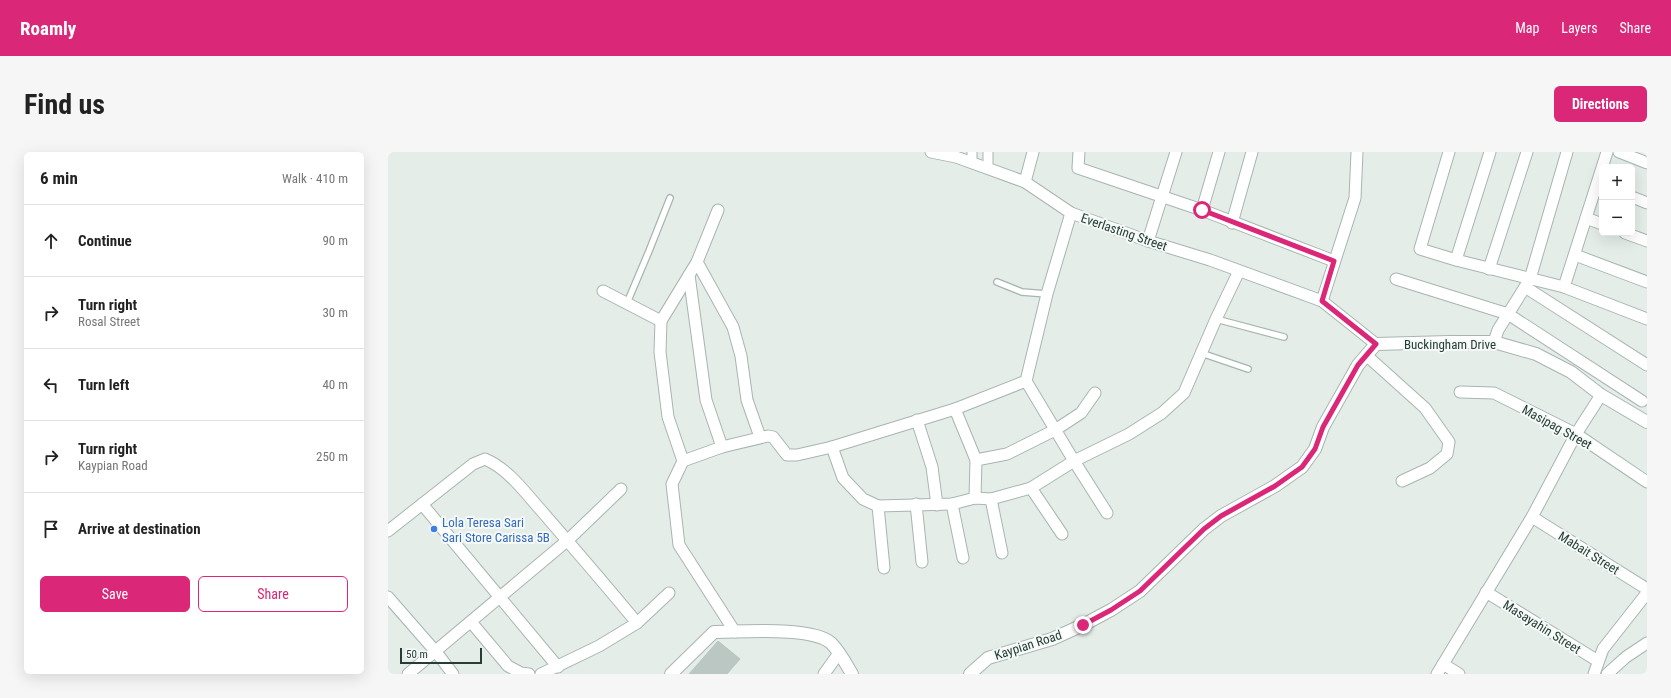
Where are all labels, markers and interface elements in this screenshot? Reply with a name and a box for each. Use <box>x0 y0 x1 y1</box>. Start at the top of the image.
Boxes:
text: Roamly <box>20 17 76 40</box>
text: Map <box>1515 20 1539 36</box>
text: Layers <box>1561 20 1598 36</box>
text: Share <box>1620 20 1651 36</box>
button: Directions <box>1554 86 1647 122</box>
text: Find us <box>24 88 105 121</box>
map controls <box>1599 164 1635 236</box>
button: + <box>1599 164 1635 200</box>
text: 6 min <box>40 168 78 188</box>
text: Walk · 410 m <box>282 171 348 186</box>
button: − <box>1599 200 1635 236</box>
route start <box>1193 201 1211 219</box>
street label: Everlasting Street <box>1079 210 1169 254</box>
icon: ahead <box>40 230 62 252</box>
text: Continue <box>78 232 132 250</box>
text: 90 m <box>322 233 348 248</box>
text: Turn right <box>78 296 137 314</box>
icon: right <box>40 302 62 324</box>
text: 30 m <box>322 305 348 320</box>
text: Rosal Street <box>78 314 140 329</box>
street label: Buckingham Drive <box>1404 337 1496 352</box>
icon: left <box>40 374 62 396</box>
text: Turn left <box>78 376 129 394</box>
text: 40 m <box>322 377 348 392</box>
street label: Masipag Street <box>1519 402 1595 452</box>
text: Turn right <box>78 440 137 458</box>
icon: right <box>40 446 62 468</box>
text: 250 m <box>316 449 348 464</box>
text: Kaypian Road <box>78 458 148 473</box>
place label: Lola Teresa Sari Sari Store Carissa 5B <box>442 515 550 545</box>
icon: arrive <box>40 518 62 540</box>
text: Arrive at destination <box>78 520 201 538</box>
marker: Lola Teresa Sari Sari Store Carissa 5B <box>429 524 439 534</box>
street label: Mabait Street <box>1556 528 1622 578</box>
button: Save <box>40 576 190 612</box>
button: Share <box>198 576 348 612</box>
street label: Masayahin Street <box>1500 597 1584 657</box>
route end <box>1074 616 1092 634</box>
street label: Kaypian Road <box>993 627 1063 663</box>
scale bar <box>400 646 482 665</box>
text: 50 m <box>406 648 428 661</box>

